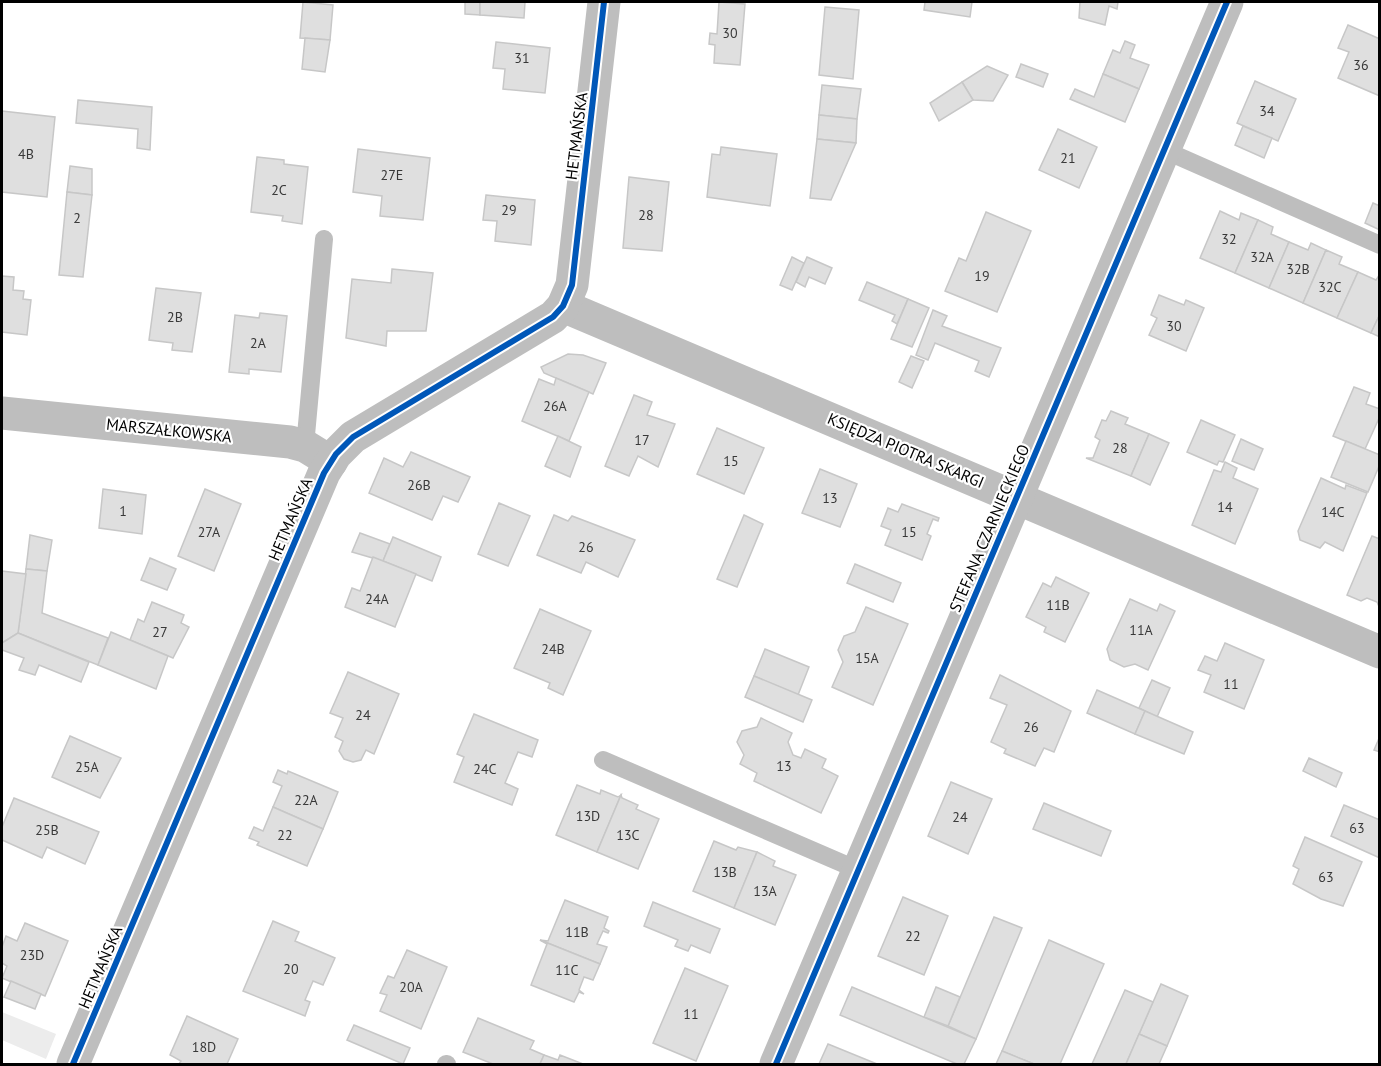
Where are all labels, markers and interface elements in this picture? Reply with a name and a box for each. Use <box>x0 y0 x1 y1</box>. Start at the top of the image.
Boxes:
house number: 30 <box>722 24 738 42</box>
house number: 31 <box>514 49 530 67</box>
house number: 36 <box>1353 56 1369 74</box>
street label: HETMAŃSKA <box>561 90 591 181</box>
house number: 34 <box>1259 102 1275 120</box>
house number: 4B <box>18 145 34 163</box>
house number: 21 <box>1060 149 1076 167</box>
house number: 27E <box>381 166 403 184</box>
house number: 2C <box>271 181 287 199</box>
house number: 29 <box>501 201 517 219</box>
house number: 28 <box>638 206 654 224</box>
house number: 2 <box>73 209 81 227</box>
house number: 32 <box>1221 230 1237 248</box>
house number: 32A <box>1250 248 1275 266</box>
house number: 32B <box>1286 260 1310 278</box>
house number: 19 <box>974 267 990 285</box>
house number: 32C <box>1318 278 1342 296</box>
house number: 2B <box>167 308 183 326</box>
house number: 30 <box>1166 317 1182 335</box>
house number: 2A <box>250 334 267 352</box>
house number: 26A <box>543 397 568 415</box>
street label: KSIĘDZA PIOTRA SKARGI <box>825 408 987 492</box>
street label: MARSZAŁKOWSKA <box>105 413 233 447</box>
house number: 17 <box>634 431 650 449</box>
house number: 28 <box>1112 439 1128 457</box>
street label: STEFANA CZARNIECKIEGO <box>945 441 1033 615</box>
house number: 15 <box>723 452 739 470</box>
street label: HETMAŃSKA <box>264 474 317 563</box>
house number: 26B <box>407 476 431 494</box>
house number: 13 <box>822 489 838 507</box>
house number: 14 <box>1217 498 1233 516</box>
house number: 1 <box>119 502 127 520</box>
house number: 14C <box>1321 503 1345 521</box>
house number: 27A <box>198 523 221 541</box>
house number: 15 <box>901 523 917 541</box>
house number: 26 <box>578 538 594 556</box>
house number: 24A <box>365 590 390 608</box>
house number: 11B <box>1046 596 1070 614</box>
house number: 11A <box>1129 621 1154 639</box>
house number: 27 <box>152 623 168 641</box>
house number: 24B <box>541 640 565 658</box>
house number: 15A <box>855 649 880 667</box>
house number: 11 <box>1223 675 1239 693</box>
house number: 24 <box>355 706 371 724</box>
house number: 26 <box>1023 718 1039 736</box>
house number: 13 <box>776 757 792 775</box>
house number: 25A <box>75 758 100 776</box>
house number: 24C <box>473 760 497 778</box>
house number: 22A <box>294 791 319 809</box>
house number: 13D <box>576 807 600 825</box>
house number: 24 <box>952 808 968 826</box>
house number: 63 <box>1349 819 1365 837</box>
house number: 25B <box>35 821 59 839</box>
house number: 22 <box>277 826 293 844</box>
house number: 13C <box>616 826 640 844</box>
house number: 13B <box>713 863 737 881</box>
house number: 63 <box>1318 868 1334 886</box>
house number: 13A <box>753 882 778 900</box>
street label: HETMAŃSKA <box>74 922 127 1011</box>
house number: 11B <box>565 923 589 941</box>
house number: 22 <box>905 927 921 945</box>
house number: 23D <box>20 946 44 964</box>
house number: 20 <box>283 960 299 978</box>
house number: 11C <box>555 961 579 979</box>
house number: 20A <box>399 978 424 996</box>
house number: 11 <box>683 1005 699 1023</box>
house number: 18D <box>192 1038 216 1056</box>

